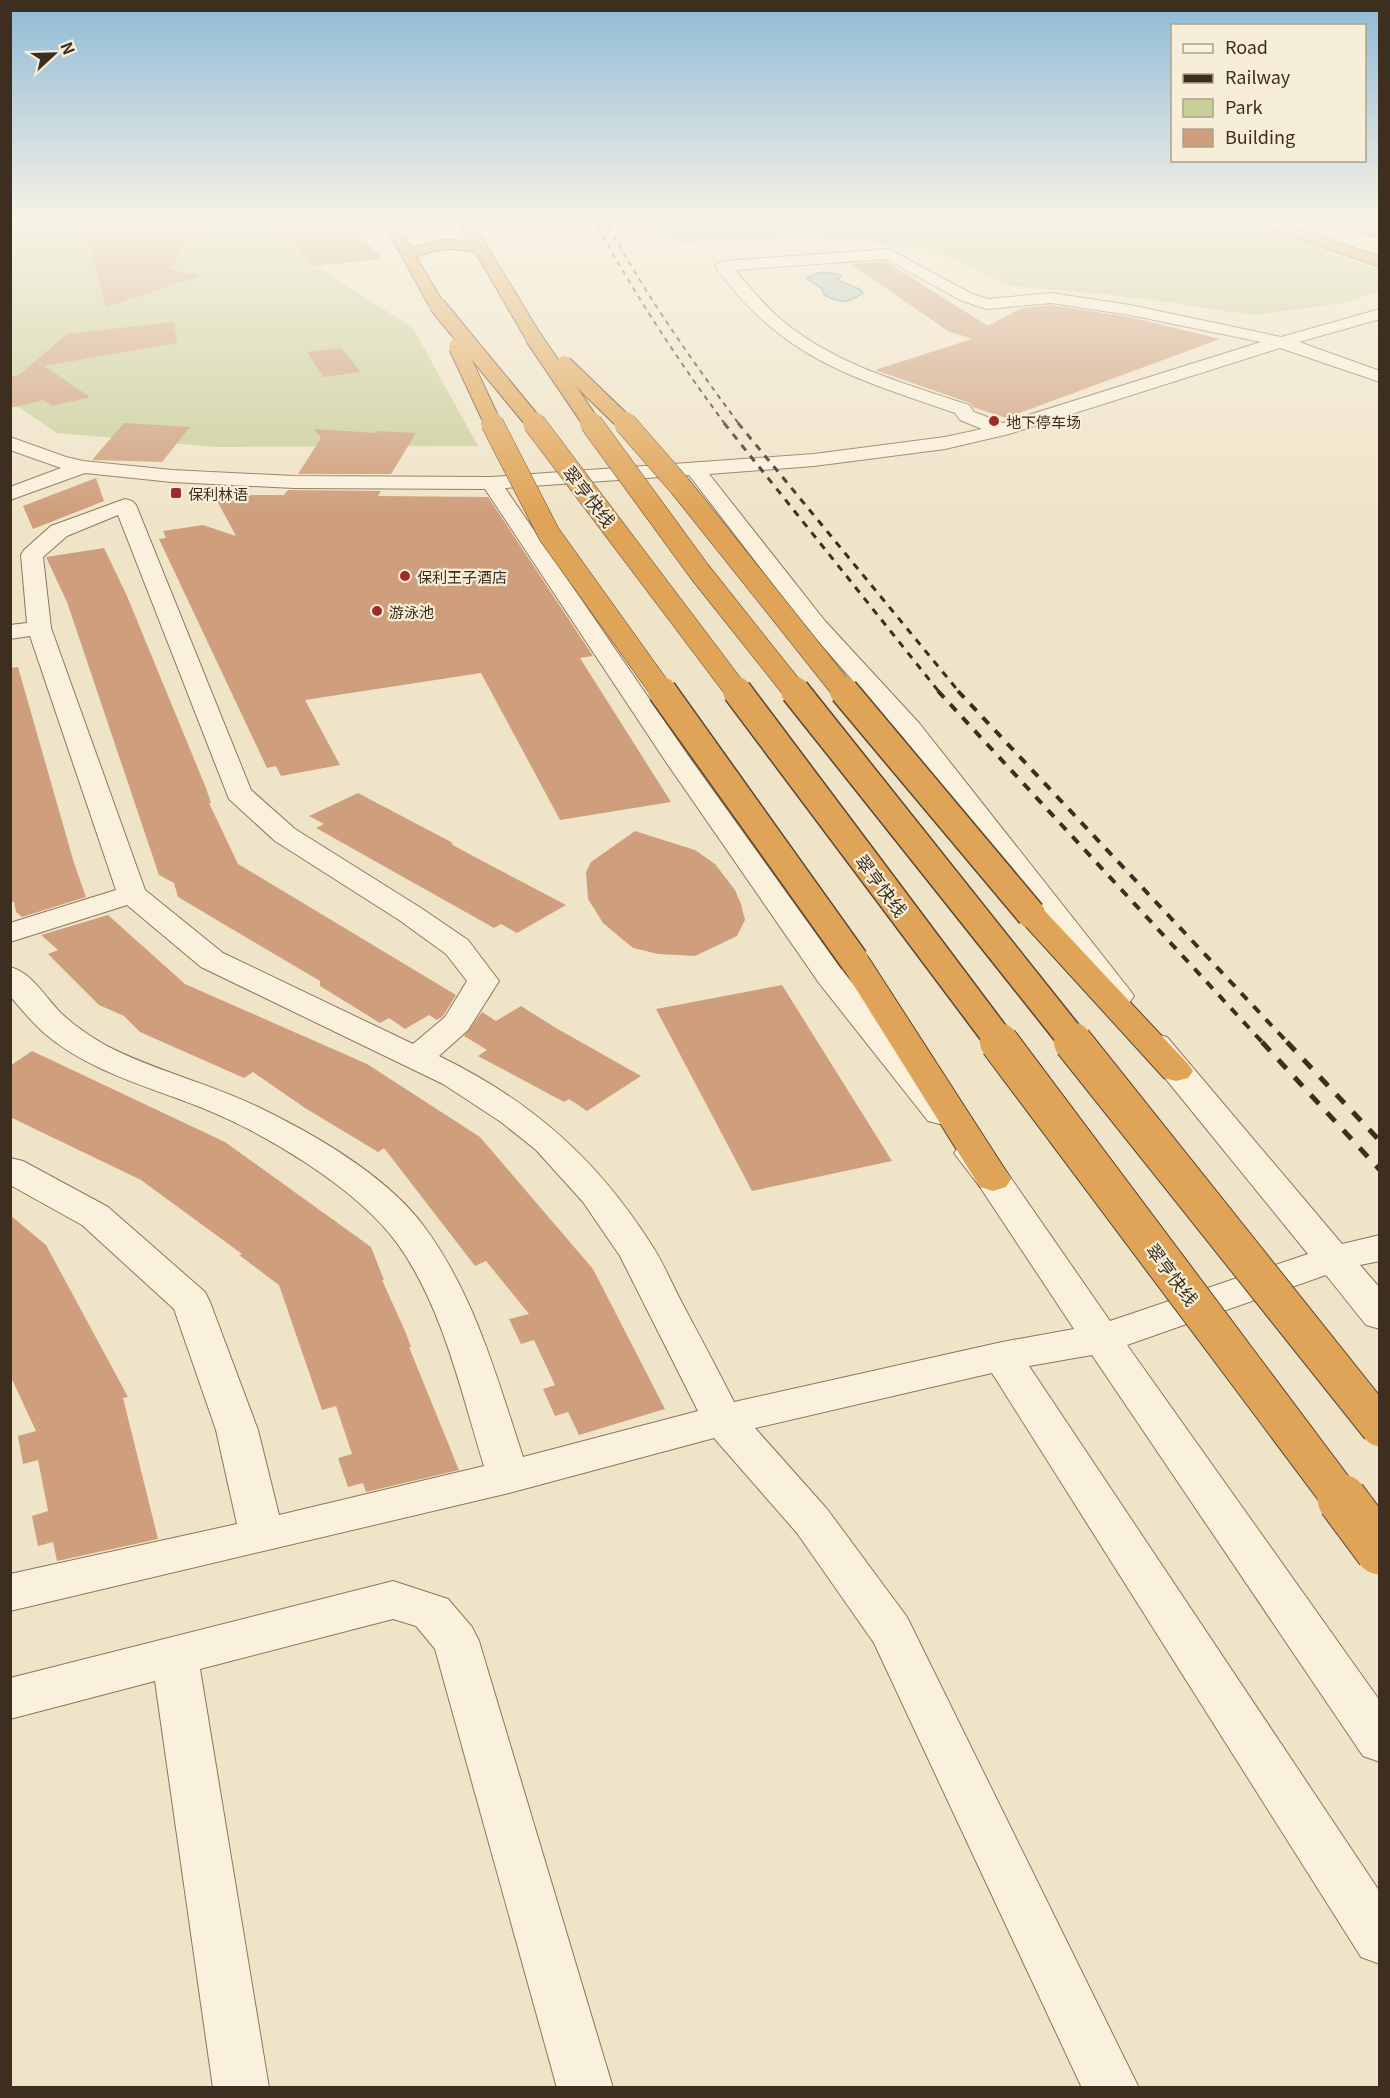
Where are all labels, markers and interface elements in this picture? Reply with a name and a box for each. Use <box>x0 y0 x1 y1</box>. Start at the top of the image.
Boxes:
north arrow <box>24 24 84 84</box>
legend <box>1171 24 1366 162</box>
text: Road <box>1225 33 1268 59</box>
text: N <box>55 38 82 58</box>
text: Railway <box>1225 63 1291 89</box>
text: Park <box>1225 93 1263 119</box>
text: Building <box>1225 123 1295 149</box>
place label: 地下停车场 <box>1006 411 1081 432</box>
marker: 地下停车场 <box>987 414 1001 428</box>
street label: 翠亨快线 <box>558 460 622 532</box>
place label: 保利林语 <box>188 483 248 504</box>
marker: 保利林语 <box>169 486 183 500</box>
place label: 保利王子酒店 <box>417 566 507 587</box>
marker: 保利王子酒店 <box>398 569 412 583</box>
place label: 游泳池 <box>389 601 434 622</box>
marker: 游泳池 <box>370 604 384 618</box>
street label: 翠亨快线 <box>850 848 914 922</box>
street label: 翠亨快线 <box>1141 1237 1205 1311</box>

